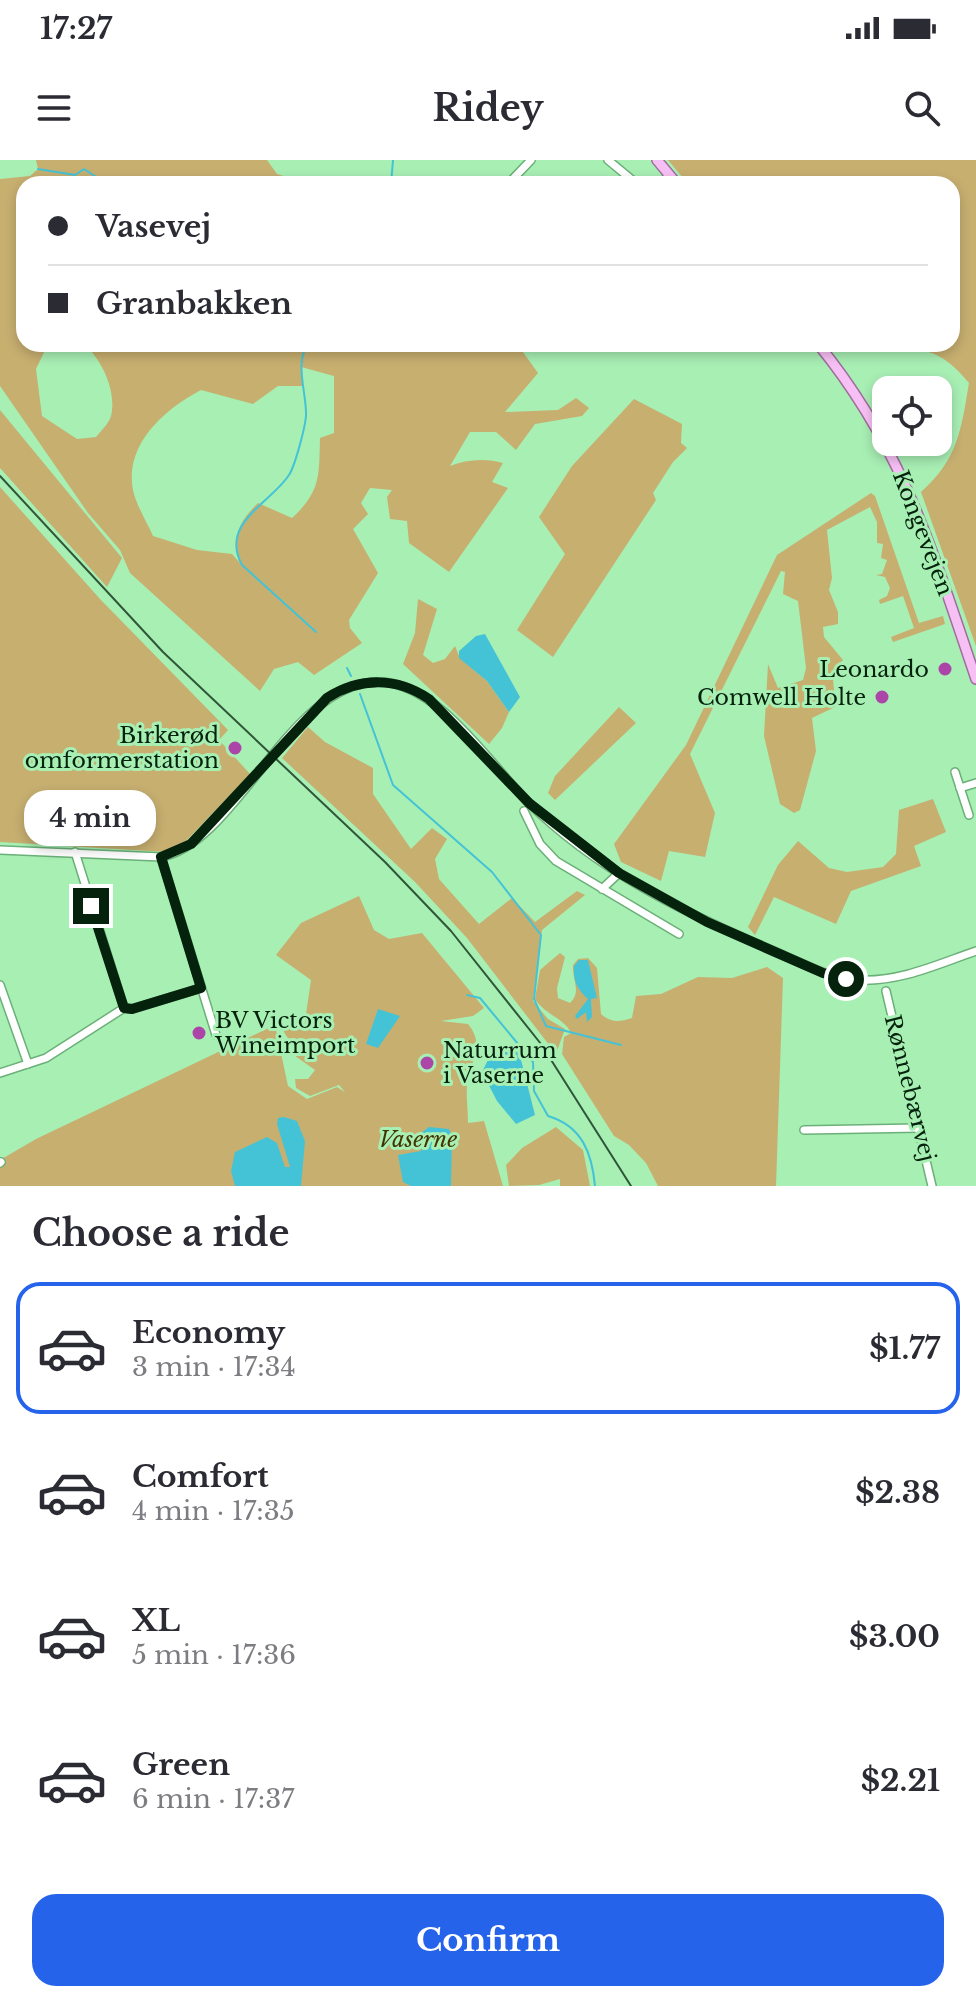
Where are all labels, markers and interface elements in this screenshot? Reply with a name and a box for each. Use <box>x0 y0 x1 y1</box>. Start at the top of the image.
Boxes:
text: 17:27 <box>40 10 112 47</box>
icon: menu <box>32 86 76 130</box>
text: Ridey <box>432 86 544 131</box>
icon: search <box>900 86 944 130</box>
text: Vasevej <box>96 208 211 245</box>
text: Granbakken <box>96 285 292 322</box>
map controls <box>872 376 952 456</box>
button: locate <box>872 376 952 456</box>
street label: Kongevejen <box>887 467 959 599</box>
place label: Leonardo <box>819 656 929 683</box>
marker: Leonardo <box>936 660 954 678</box>
place label: Comwell Holte <box>697 684 866 711</box>
marker: Comwell Holte <box>873 688 891 706</box>
place label: Birkerød omformerstation <box>25 722 219 774</box>
marker: Birkerød omformerstation <box>226 739 244 757</box>
callout: 4 min <box>25 790 157 846</box>
text: 4 min <box>49 802 131 834</box>
route end <box>73 888 109 924</box>
route start <box>828 961 864 997</box>
place label: BV Victors Wineimport <box>214 1007 356 1059</box>
street label: Rønnebærvej <box>879 1012 941 1164</box>
marker: BV Victors Wineimport <box>190 1024 208 1042</box>
place label: Naturrum i Vaserne <box>443 1037 557 1089</box>
marker: Naturrum i Vaserne <box>418 1054 436 1072</box>
park label: Vaserne <box>379 1126 457 1153</box>
text: Choose a ride <box>32 1211 289 1256</box>
icon: car <box>36 1312 108 1384</box>
text: Economy <box>132 1314 285 1351</box>
text: $1.77 <box>869 1330 940 1367</box>
text: 3 min · 17:34 <box>132 1351 296 1383</box>
icon: car <box>36 1456 108 1528</box>
text: Comfort <box>132 1458 269 1495</box>
text: $2.38 <box>855 1474 940 1511</box>
text: 4 min · 17:35 <box>132 1495 295 1527</box>
icon: car <box>36 1600 108 1672</box>
text: XL <box>132 1602 180 1639</box>
text: $3.00 <box>849 1618 940 1655</box>
text: 5 min · 17:36 <box>132 1639 296 1671</box>
icon: car <box>36 1744 108 1816</box>
text: Green <box>132 1746 230 1783</box>
text: $2.21 <box>861 1762 940 1799</box>
text: 6 min · 17:37 <box>132 1783 294 1815</box>
button: Confirm <box>32 1894 944 1986</box>

